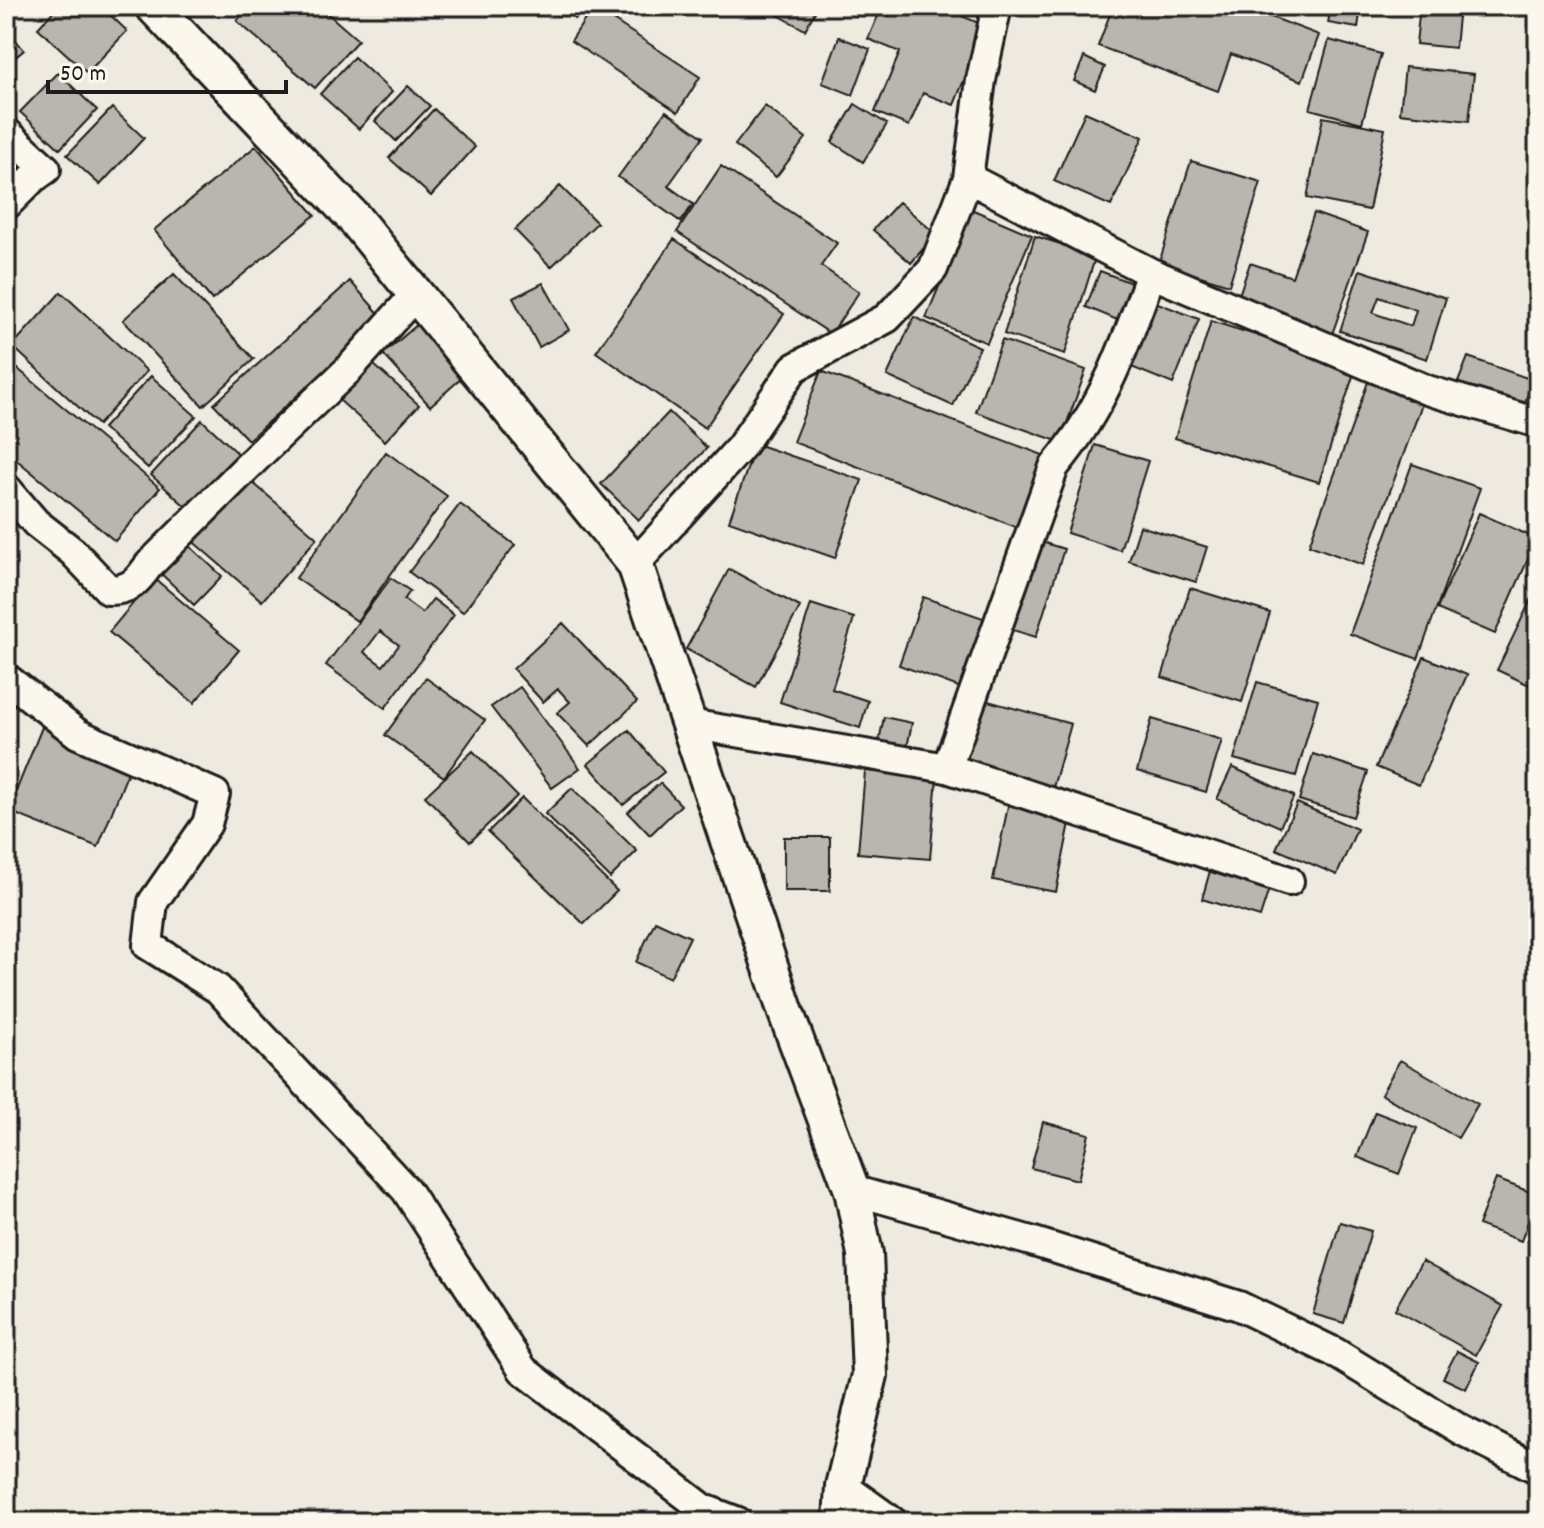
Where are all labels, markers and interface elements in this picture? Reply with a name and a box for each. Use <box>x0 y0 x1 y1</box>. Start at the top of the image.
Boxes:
scale bar <box>48 44 286 94</box>
text: 50 m <box>60 58 106 92</box>

